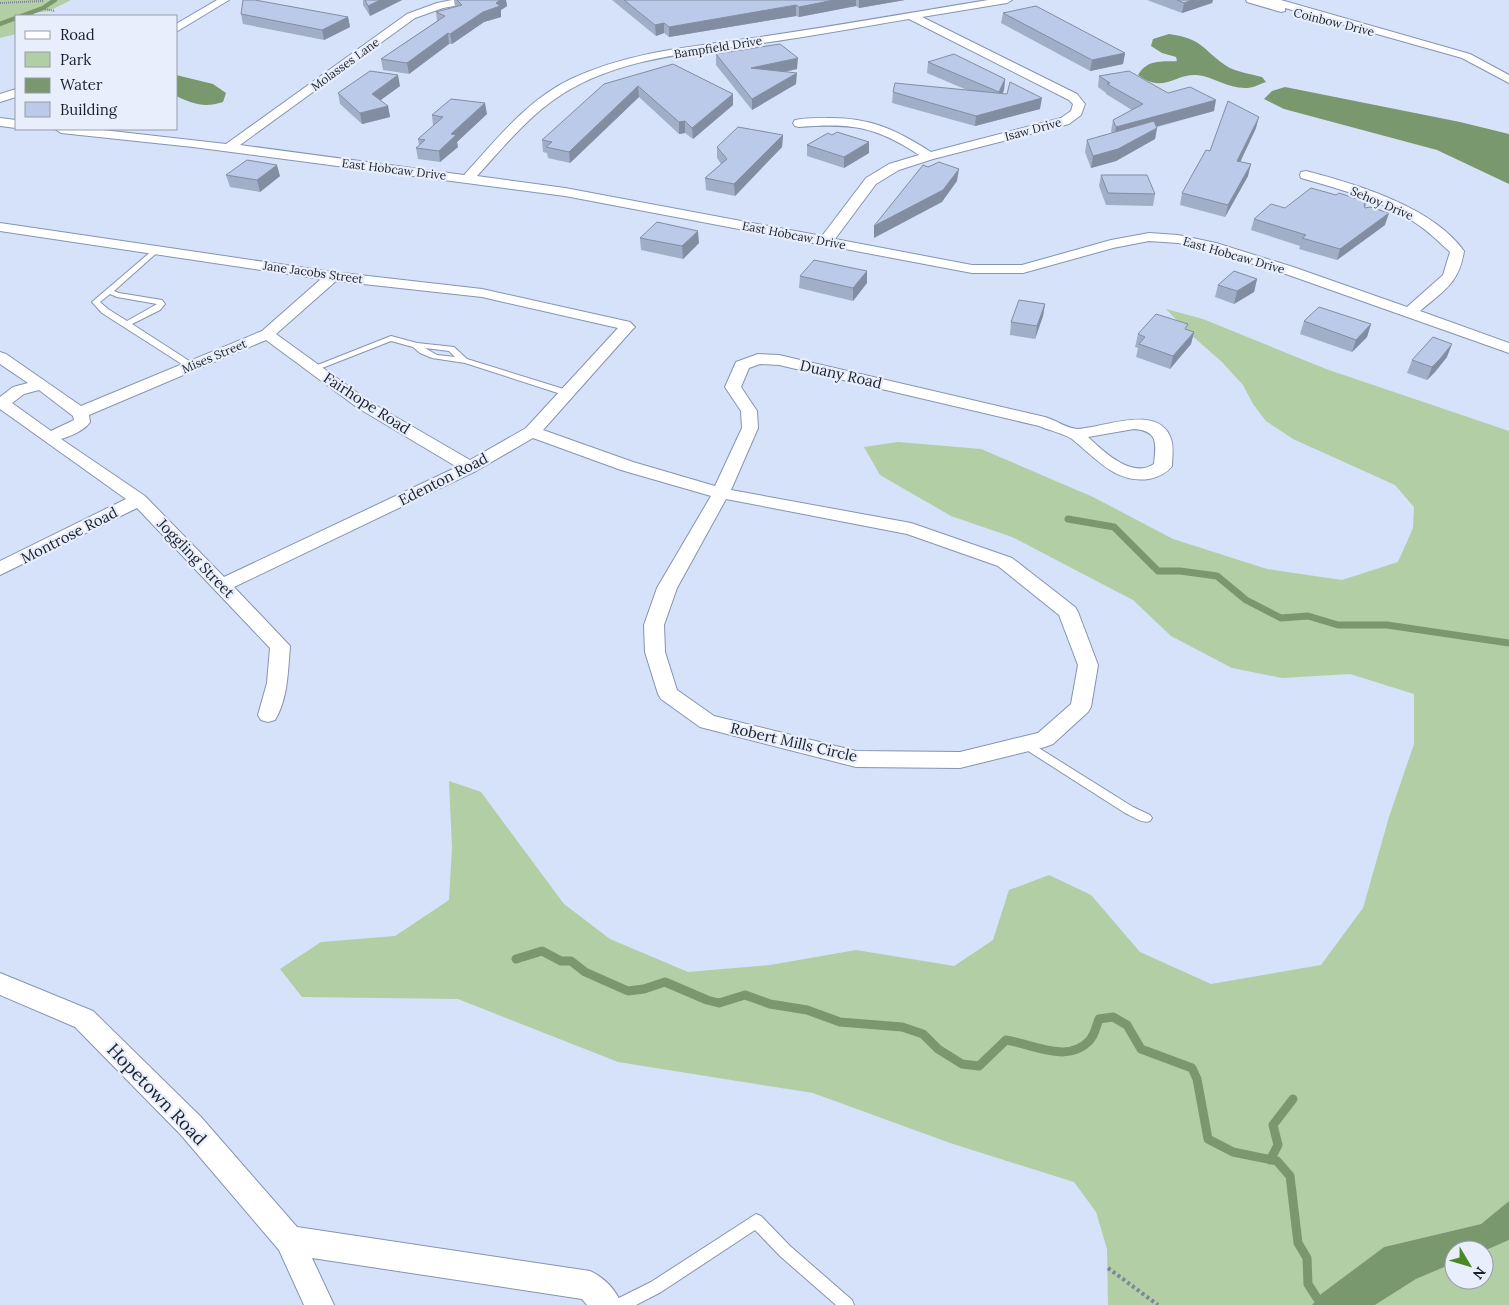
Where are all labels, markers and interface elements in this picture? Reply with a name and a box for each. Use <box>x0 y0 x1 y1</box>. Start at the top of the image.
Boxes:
street label: Coinbow Drive <box>1292 5 1376 39</box>
legend <box>15 15 178 130</box>
text: Road <box>60 25 95 44</box>
street label: Bampfield Drive <box>673 33 764 61</box>
street label: Molasses Lane <box>308 34 383 94</box>
text: Park <box>60 50 91 69</box>
text: Water <box>60 75 103 94</box>
text: Building <box>60 100 118 119</box>
street label: Isaw Drive <box>1003 114 1064 144</box>
street label: East Hobcaw Drive <box>341 155 448 183</box>
street label: Sehoy Drive <box>1348 183 1416 223</box>
street label: East Hobcaw Drive <box>741 218 848 252</box>
street label: East Hobcaw Drive <box>1181 233 1287 277</box>
street label: Jane Jacobs Street <box>261 257 364 287</box>
street label: Mises Street <box>179 335 249 376</box>
street label: Duany Road <box>798 355 884 393</box>
street label: Fairhope Road <box>320 368 414 438</box>
street label: Edenton Road <box>395 448 491 510</box>
street label: Montrose Road <box>17 502 121 568</box>
street label: Joggling Street <box>153 513 239 602</box>
street label: Robert Mills Circle <box>729 718 859 766</box>
street label: Hopetown Road <box>102 1038 212 1150</box>
north arrow <box>1444 1240 1494 1290</box>
text: N <box>1469 1263 1490 1283</box>

